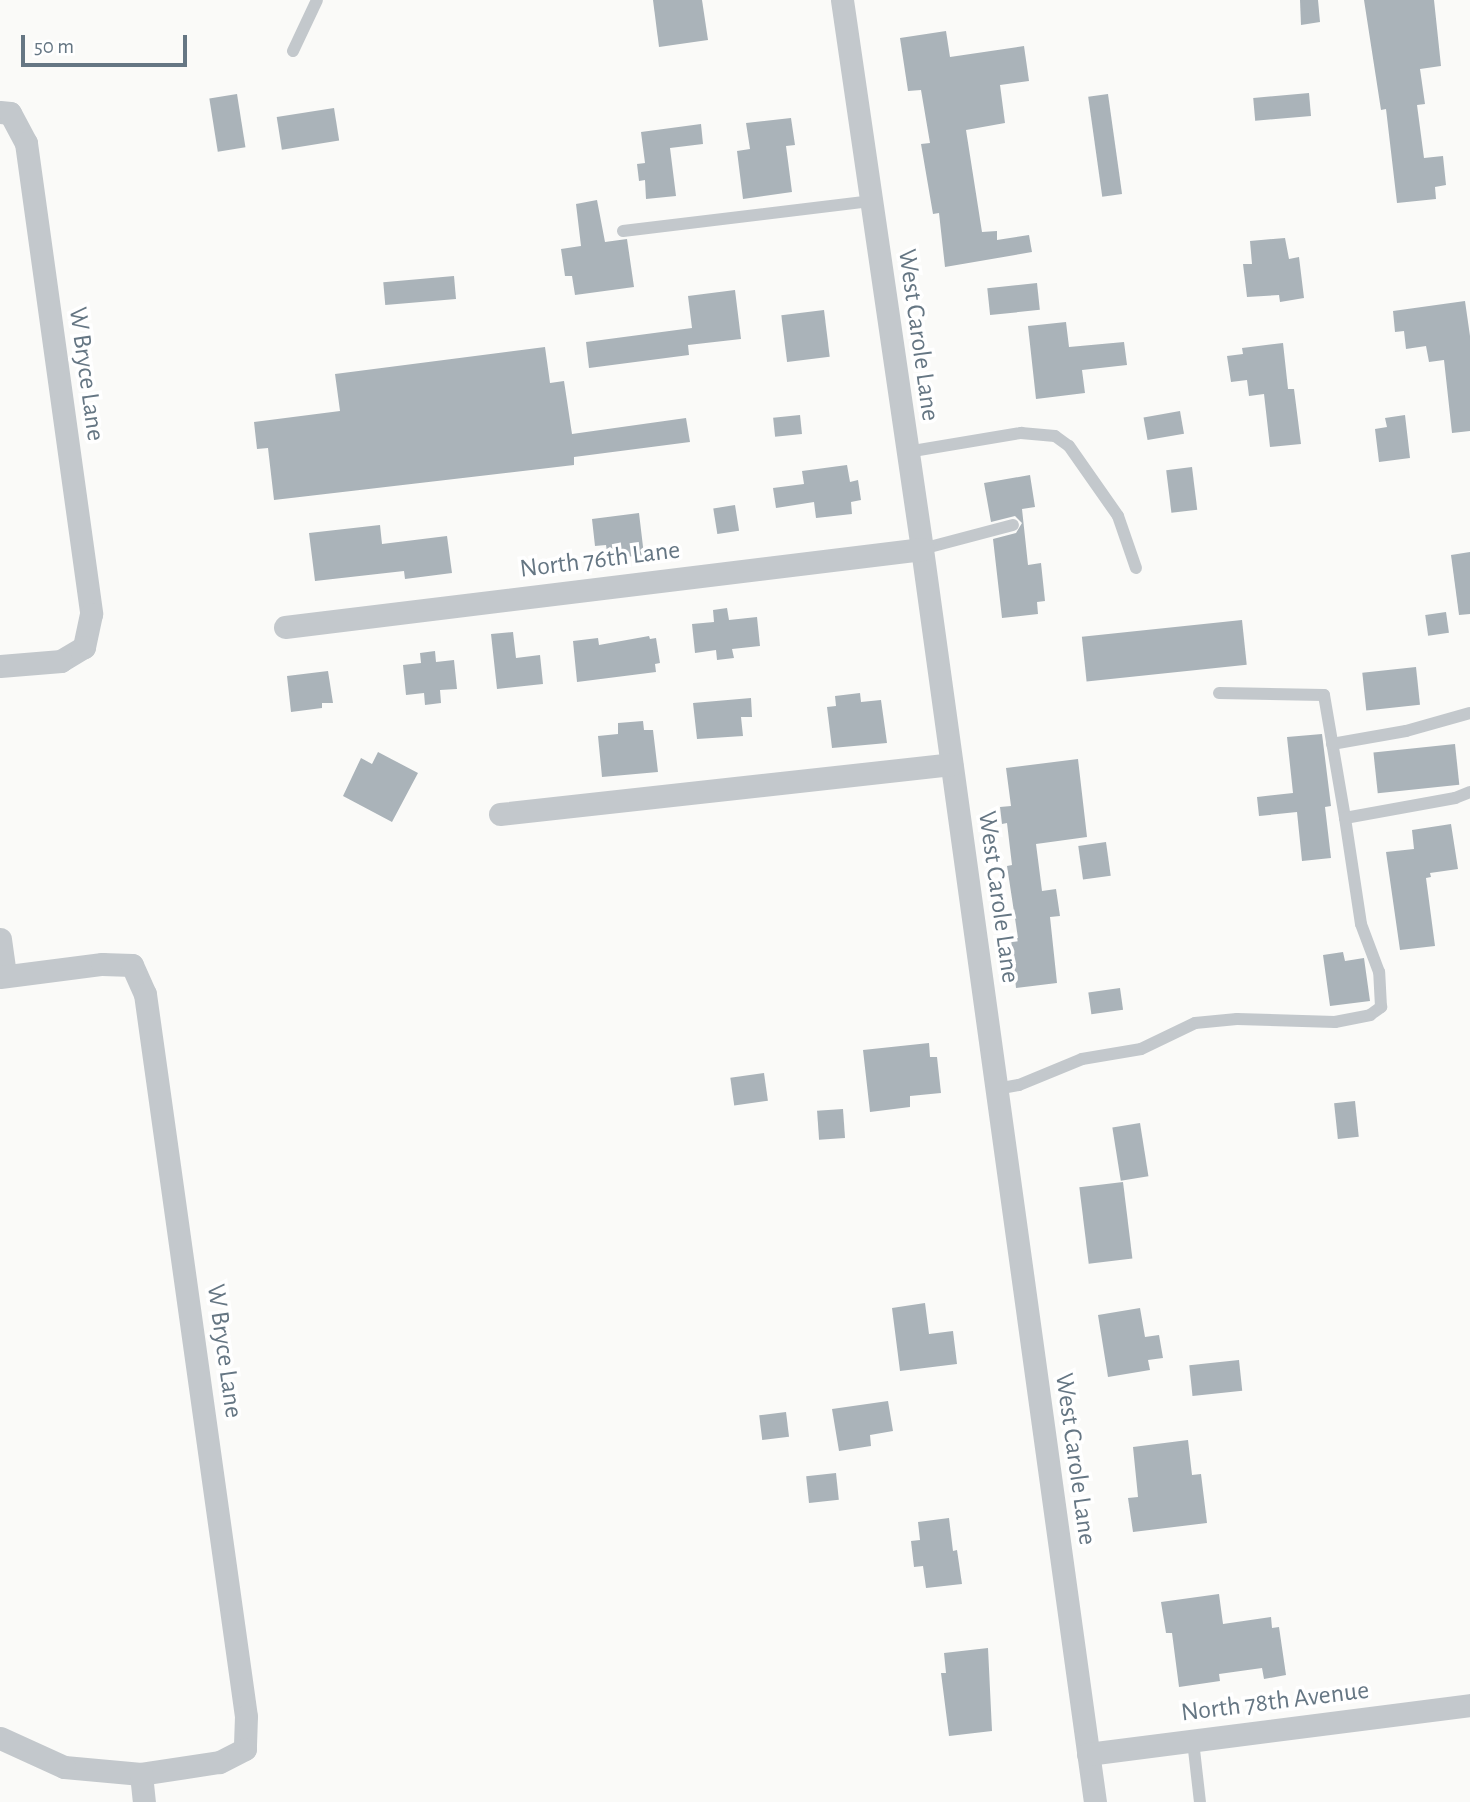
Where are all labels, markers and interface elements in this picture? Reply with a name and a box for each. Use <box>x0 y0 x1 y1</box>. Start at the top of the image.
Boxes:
scale bar <box>24 21 191 65</box>
text: 50 m <box>34 36 74 57</box>
street label: West Carole Lane <box>890 247 946 423</box>
street label: W Bryce Lane <box>61 305 111 443</box>
street label: North 76th Lane <box>518 535 682 585</box>
street label: West Carole Lane <box>970 809 1026 985</box>
street label: W Bryce Lane <box>199 1282 249 1420</box>
street label: West Carole Lane <box>1047 1371 1103 1547</box>
street label: North 78th Avenue <box>1179 1675 1371 1729</box>

